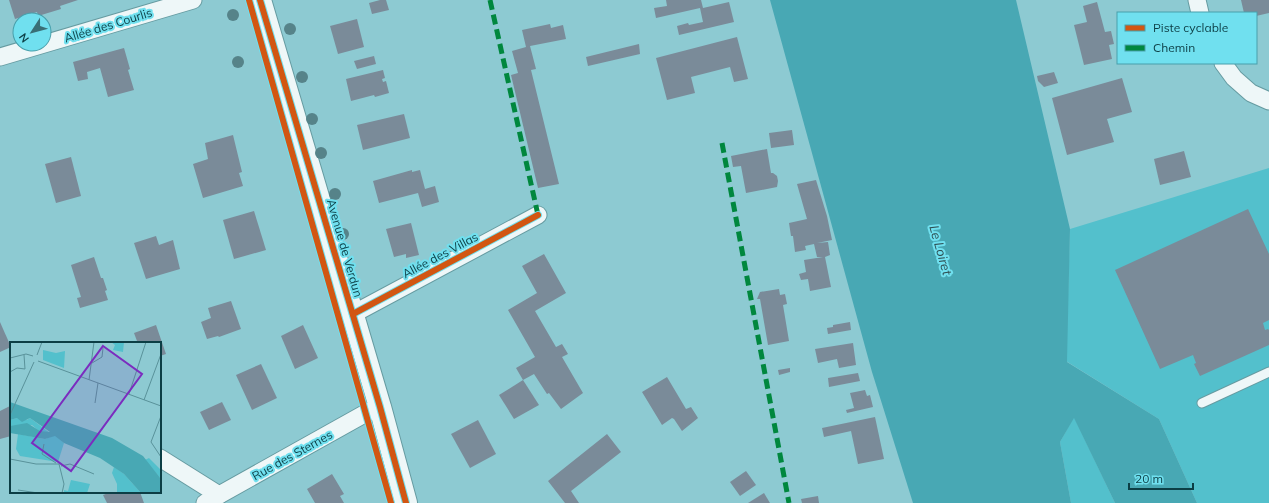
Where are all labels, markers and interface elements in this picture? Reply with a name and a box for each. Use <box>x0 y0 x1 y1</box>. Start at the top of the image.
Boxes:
street label: Allée des Courlis <box>62 4 154 45</box>
north arrow <box>12 12 52 52</box>
legend <box>1117 12 1257 64</box>
text: Piste cyclable <box>1153 20 1228 35</box>
text: N <box>16 30 32 45</box>
text: Chemin <box>1153 40 1195 55</box>
street label: Avenue de Verdun <box>324 197 366 299</box>
water label: Le Loiret <box>926 223 956 277</box>
street label: Allée des Villas <box>400 229 480 281</box>
inset map <box>10 342 161 493</box>
street label: Rue des Sternes <box>249 427 335 483</box>
scale bar <box>1129 465 1193 491</box>
text: 20 m <box>1135 471 1163 486</box>

